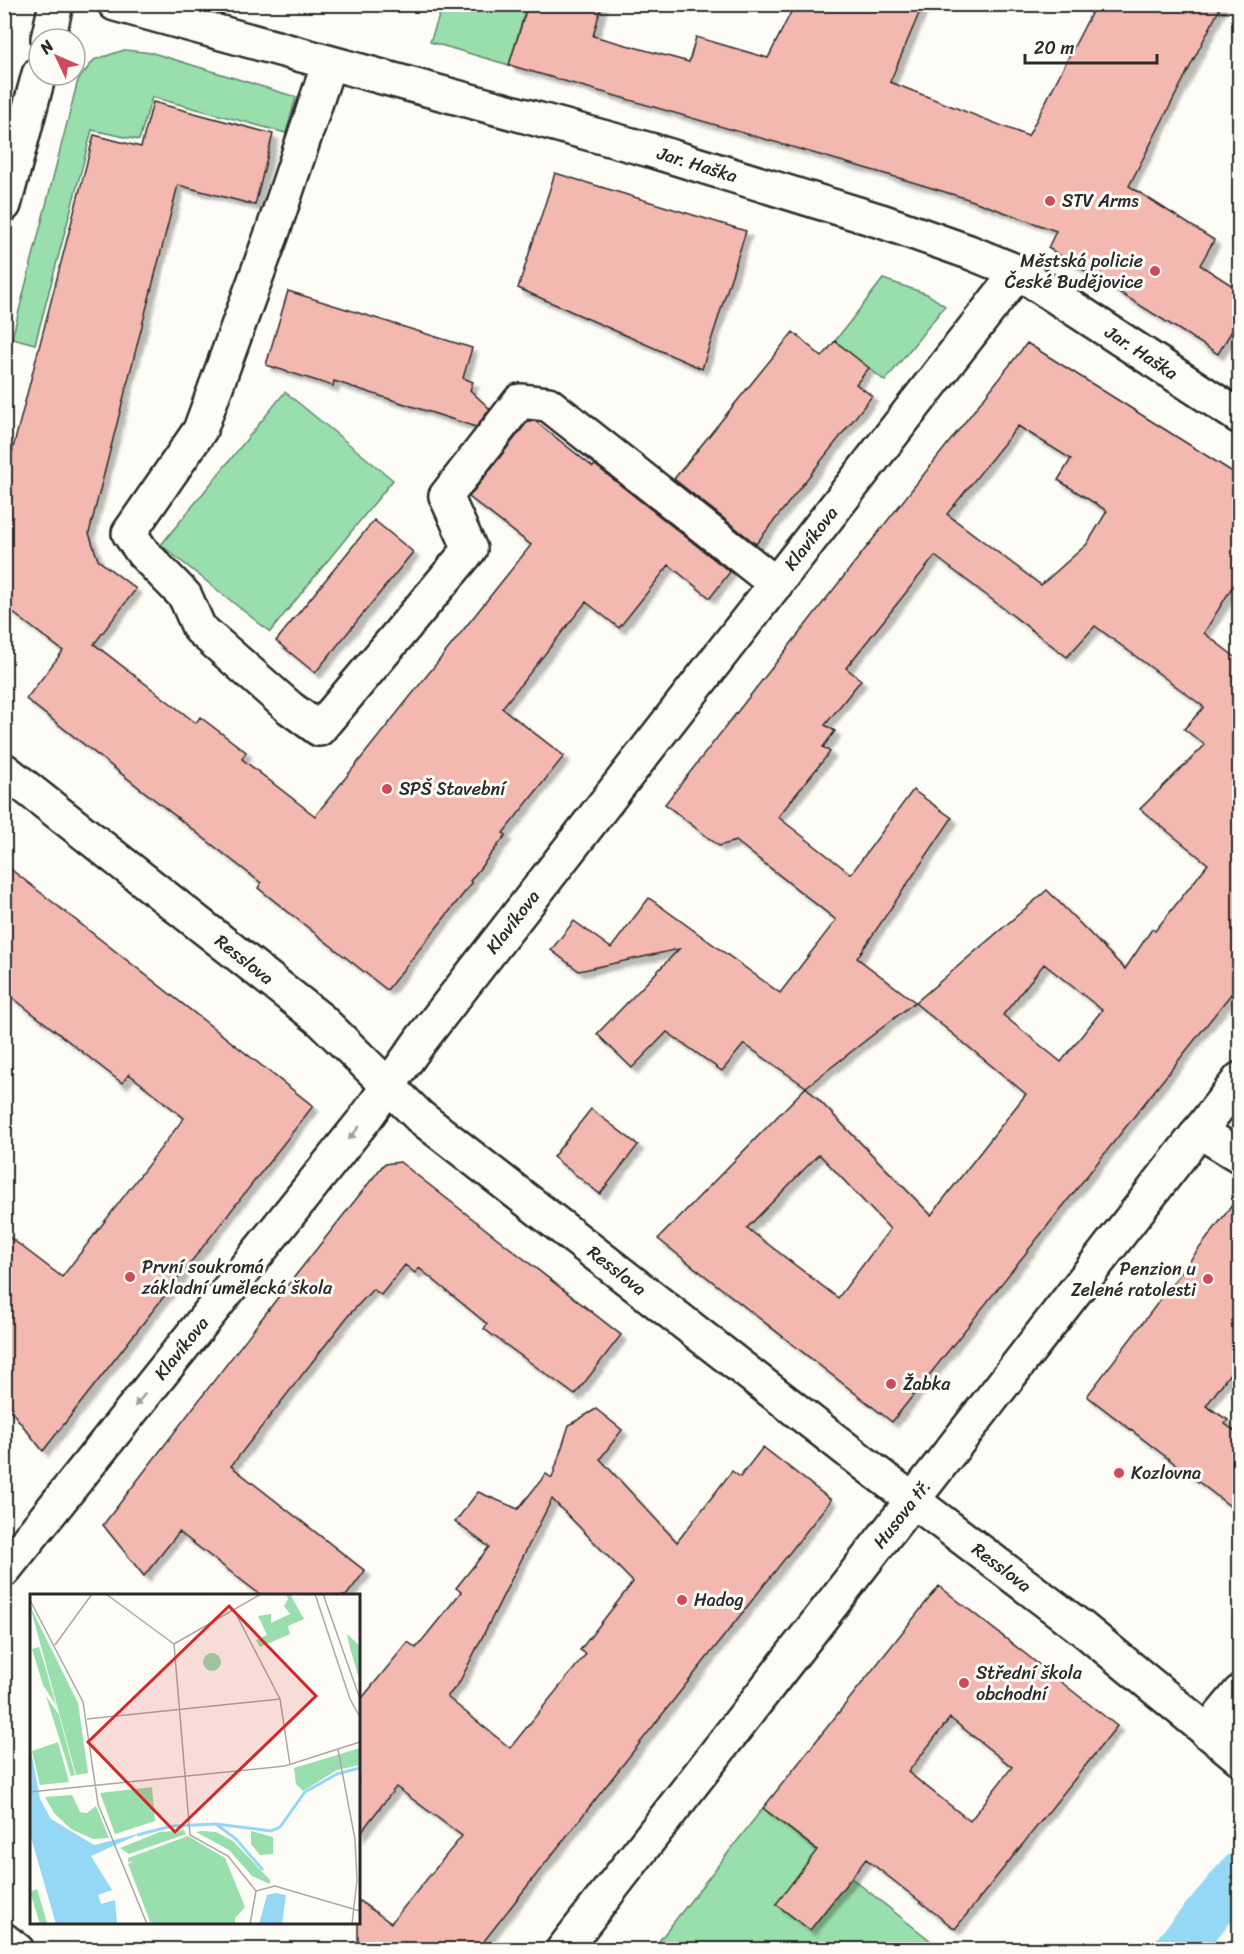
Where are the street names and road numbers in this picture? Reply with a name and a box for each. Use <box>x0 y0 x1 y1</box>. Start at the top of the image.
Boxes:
street label: Jar. Haška <box>652 137 741 192</box>
street label: Jar. Haška <box>1098 316 1185 389</box>
street label: Klavíkova <box>775 499 847 578</box>
street label: Klavíkova <box>477 883 548 961</box>
street label: Resslova <box>207 926 281 993</box>
street label: Resslova <box>580 1237 654 1304</box>
street label: Klavíkova <box>146 1309 217 1387</box>
street label: Husova tř. <box>864 1473 939 1556</box>
street label: Resslova <box>965 1534 1039 1601</box>

